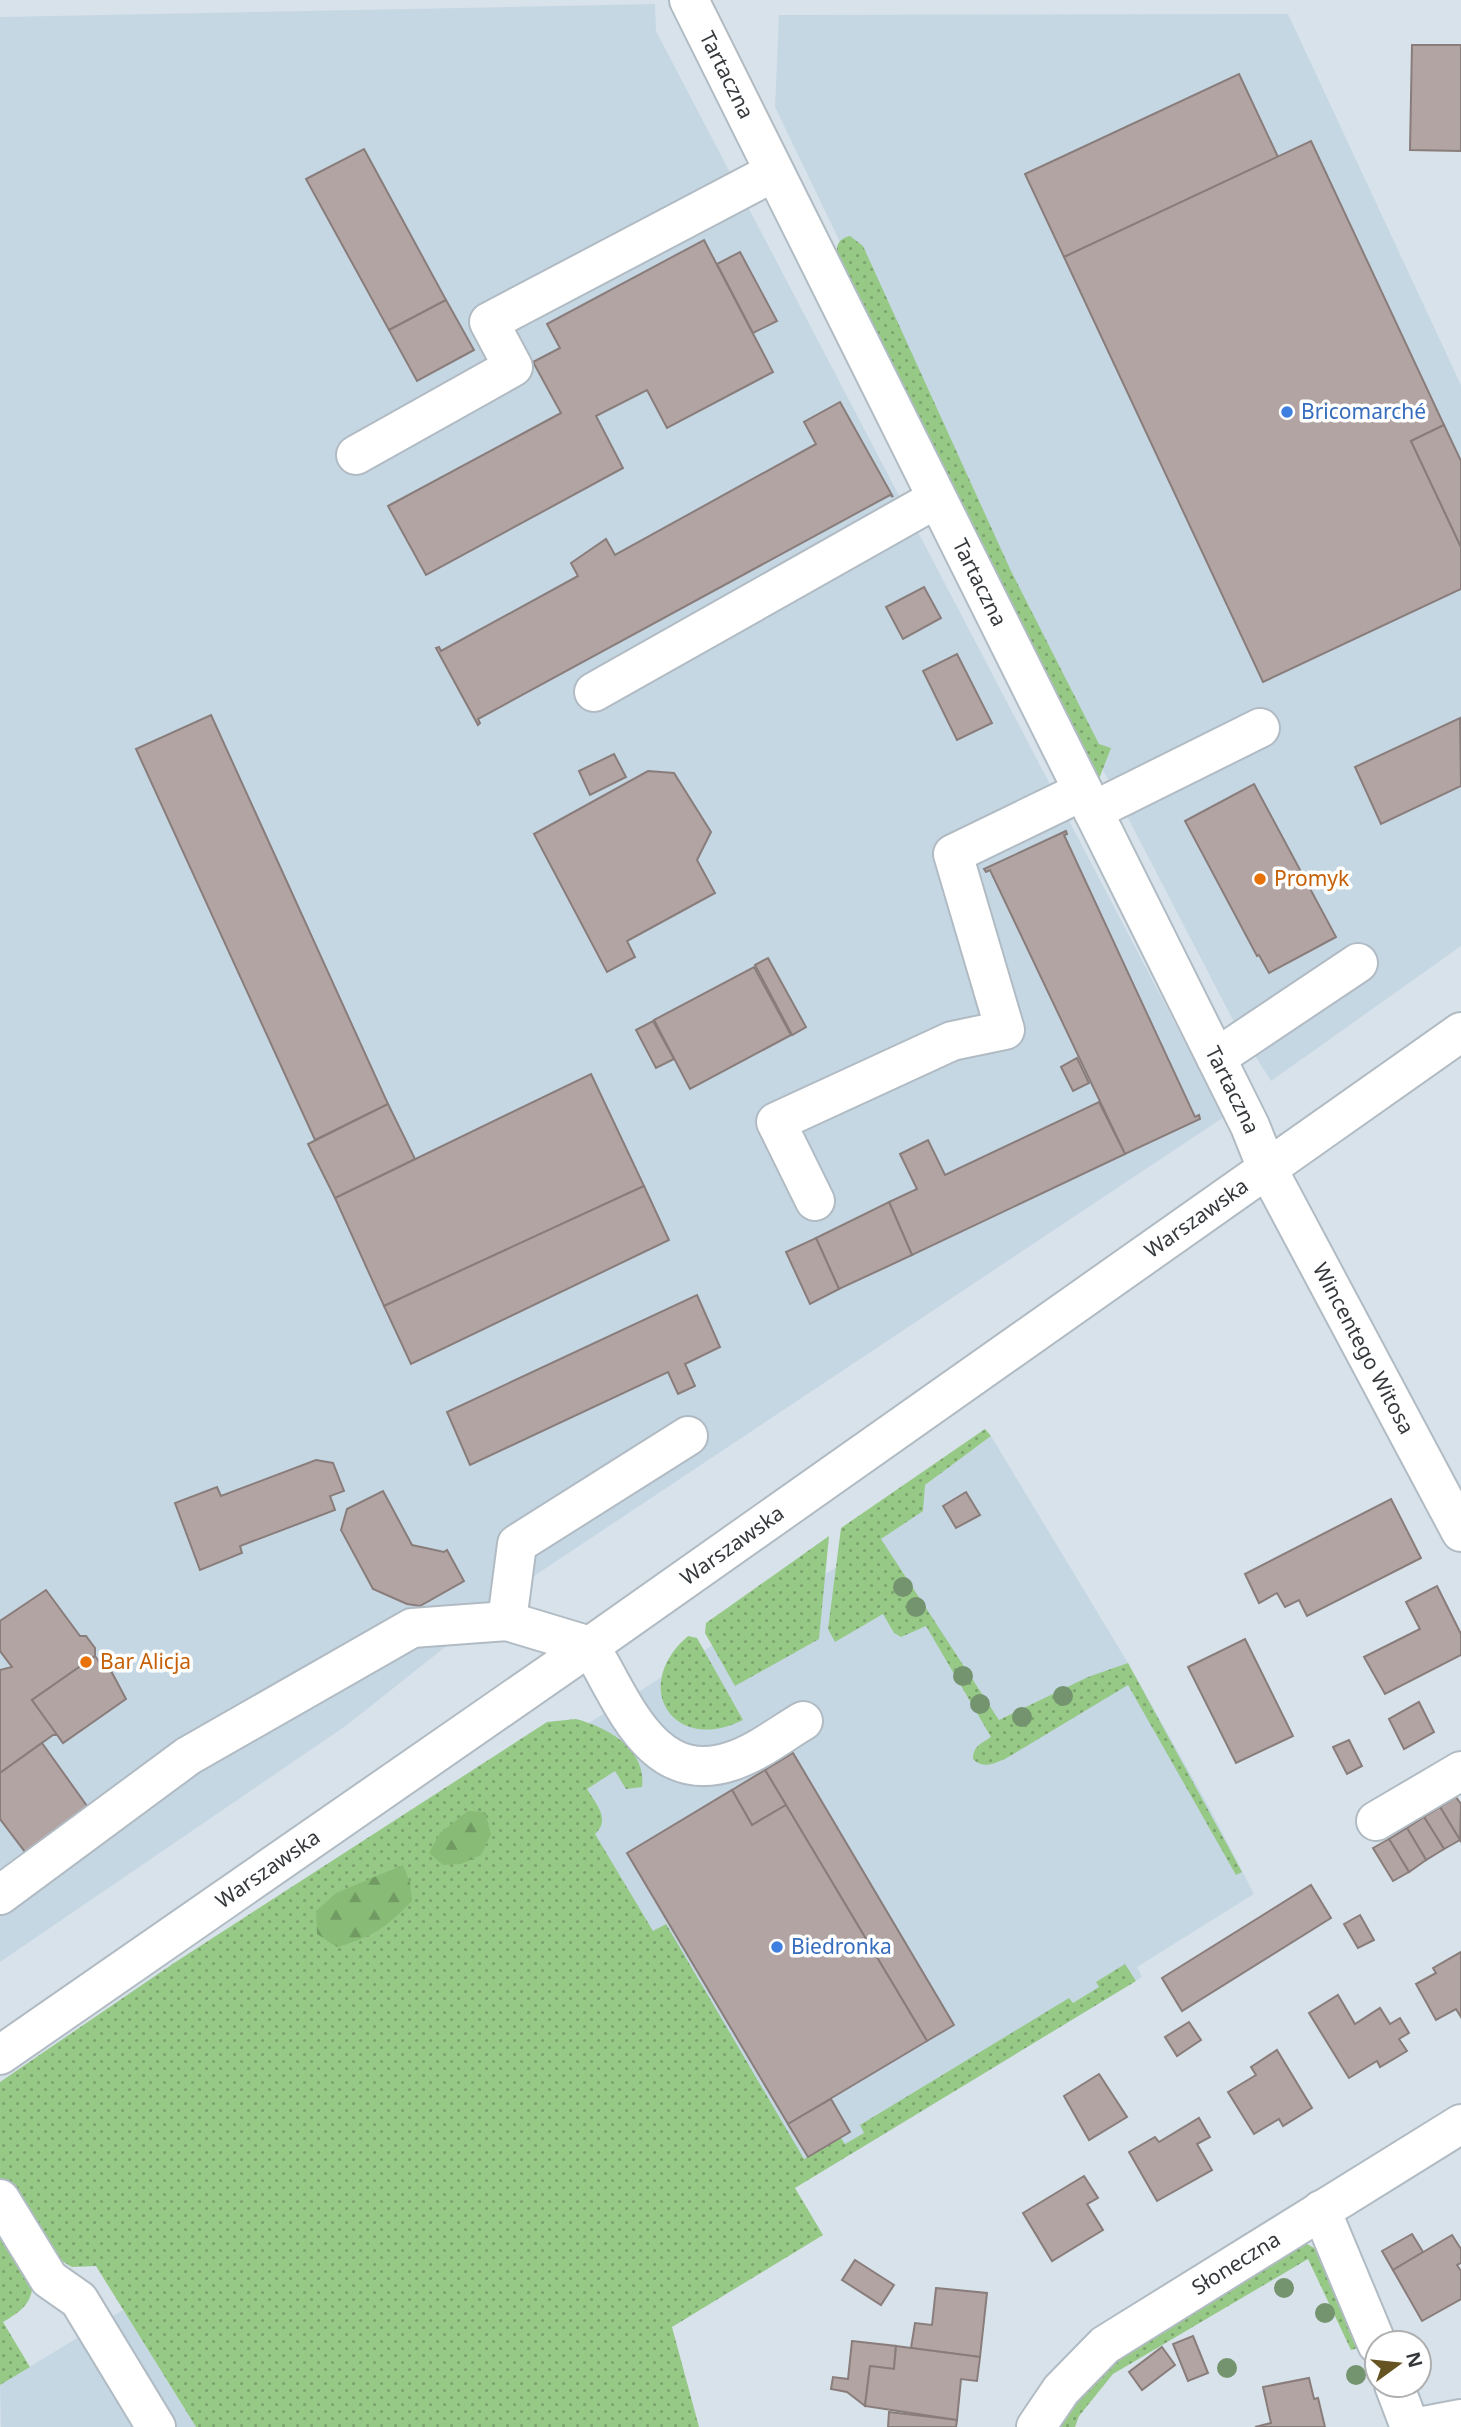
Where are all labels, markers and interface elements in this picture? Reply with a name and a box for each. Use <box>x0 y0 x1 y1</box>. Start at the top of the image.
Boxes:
street label: Tartaczna <box>694 26 761 123</box>
place label: Bricomarché <box>1301 397 1426 425</box>
marker: Bricomarché <box>1279 404 1295 420</box>
street label: Tartaczna <box>947 534 1014 631</box>
place label: Promyk <box>1274 864 1350 892</box>
marker: Promyk <box>1252 871 1268 887</box>
street label: Tartaczna <box>1199 1041 1267 1138</box>
street label: Warszawska <box>1138 1171 1253 1264</box>
street label: Wincentego Witosa <box>1307 1257 1421 1439</box>
street label: Warszawska <box>674 1499 789 1591</box>
place label: Bar Alicja <box>100 1647 191 1675</box>
marker: Bar Alicja <box>78 1654 94 1670</box>
street label: Warszawska <box>210 1823 325 1914</box>
place label: Biedronka <box>791 1932 892 1960</box>
marker: Biedronka <box>769 1939 785 1955</box>
street label: Słoneczna <box>1186 2225 1285 2301</box>
north arrow <box>1363 2329 1433 2399</box>
text: N <box>1400 2349 1429 2370</box>

